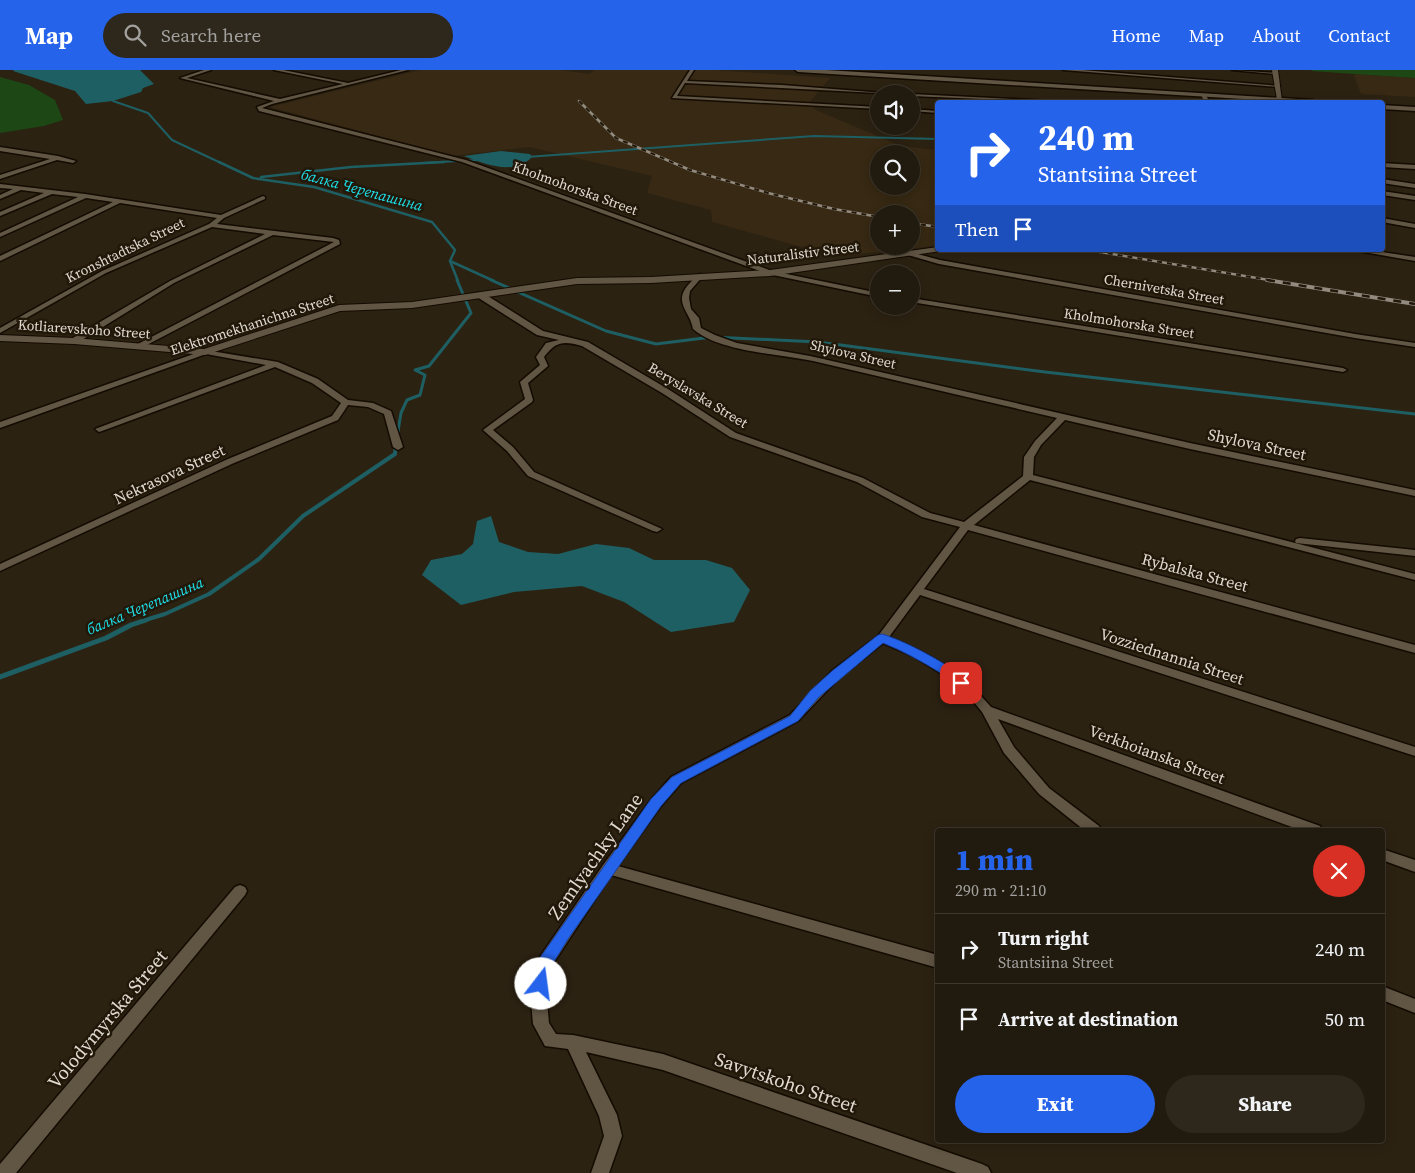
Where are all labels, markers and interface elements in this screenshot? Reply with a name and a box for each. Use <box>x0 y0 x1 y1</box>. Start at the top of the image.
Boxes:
search box <box>103 13 453 58</box>
text: Map <box>25 19 73 52</box>
icon: search <box>121 21 149 49</box>
text: Search here <box>161 22 261 48</box>
text: Home <box>1112 23 1161 48</box>
text: Map <box>1189 23 1224 48</box>
text: About <box>1252 23 1300 48</box>
text: Contact <box>1328 23 1390 48</box>
map controls <box>870 85 920 315</box>
button: sound <box>870 85 920 135</box>
text: 240 m <box>1038 114 1134 162</box>
icon: right <box>955 120 1020 185</box>
button: search <box>870 145 920 195</box>
street label: Kholmohorska Street <box>510 156 641 220</box>
text: Stantsiina Street <box>1038 159 1197 189</box>
water label: балка Черепашина <box>299 163 425 216</box>
button: + <box>870 205 920 255</box>
street label: Kronshtadtska Street <box>62 212 188 287</box>
icon: arrive <box>1009 215 1037 243</box>
text: Then <box>955 216 999 242</box>
street label: Naturalistiv Street <box>746 236 860 270</box>
button: − <box>870 265 920 315</box>
street label: Chernivetska Street <box>1102 269 1226 309</box>
street label: Elektromekhanichna Street <box>168 288 337 360</box>
street label: Kholmohorska Street <box>1062 303 1196 343</box>
street label: Kotliarevskoho Street <box>17 314 151 344</box>
street label: Shylova Street <box>808 334 898 374</box>
street label: Beryslavska Street <box>644 357 752 433</box>
street label: Shylova Street <box>1206 423 1309 465</box>
street label: Nekrasova Street <box>110 438 229 509</box>
street label: Rybalska Street <box>1140 547 1251 597</box>
water label: балка Черепашина <box>83 571 207 640</box>
street label: Vozziednannia Street <box>1097 622 1248 690</box>
pin <box>940 662 982 704</box>
icon: arrive <box>947 669 975 697</box>
street label: Verkhoianska Street <box>1086 719 1229 789</box>
street label: Zemlyachky Lane <box>542 788 648 924</box>
text: 1 min <box>955 839 1033 880</box>
button: close <box>1313 845 1365 897</box>
text: 290 m · 21:10 <box>955 879 1046 901</box>
text: Turn right <box>998 925 1089 951</box>
icon: right <box>955 935 983 963</box>
text: 240 m <box>1315 936 1365 962</box>
street label: Volodymyrska Street <box>41 943 173 1094</box>
text: Stantsiina Street <box>998 951 1114 973</box>
position arrow <box>514 957 566 1009</box>
icon: arrive <box>955 1005 983 1033</box>
text: Arrive at destination <box>998 1006 1178 1032</box>
text: 50 m <box>1324 1006 1365 1032</box>
street label: Savytskoho Street <box>712 1046 861 1119</box>
button: Exit <box>955 1075 1155 1133</box>
button: Share <box>1165 1075 1365 1133</box>

